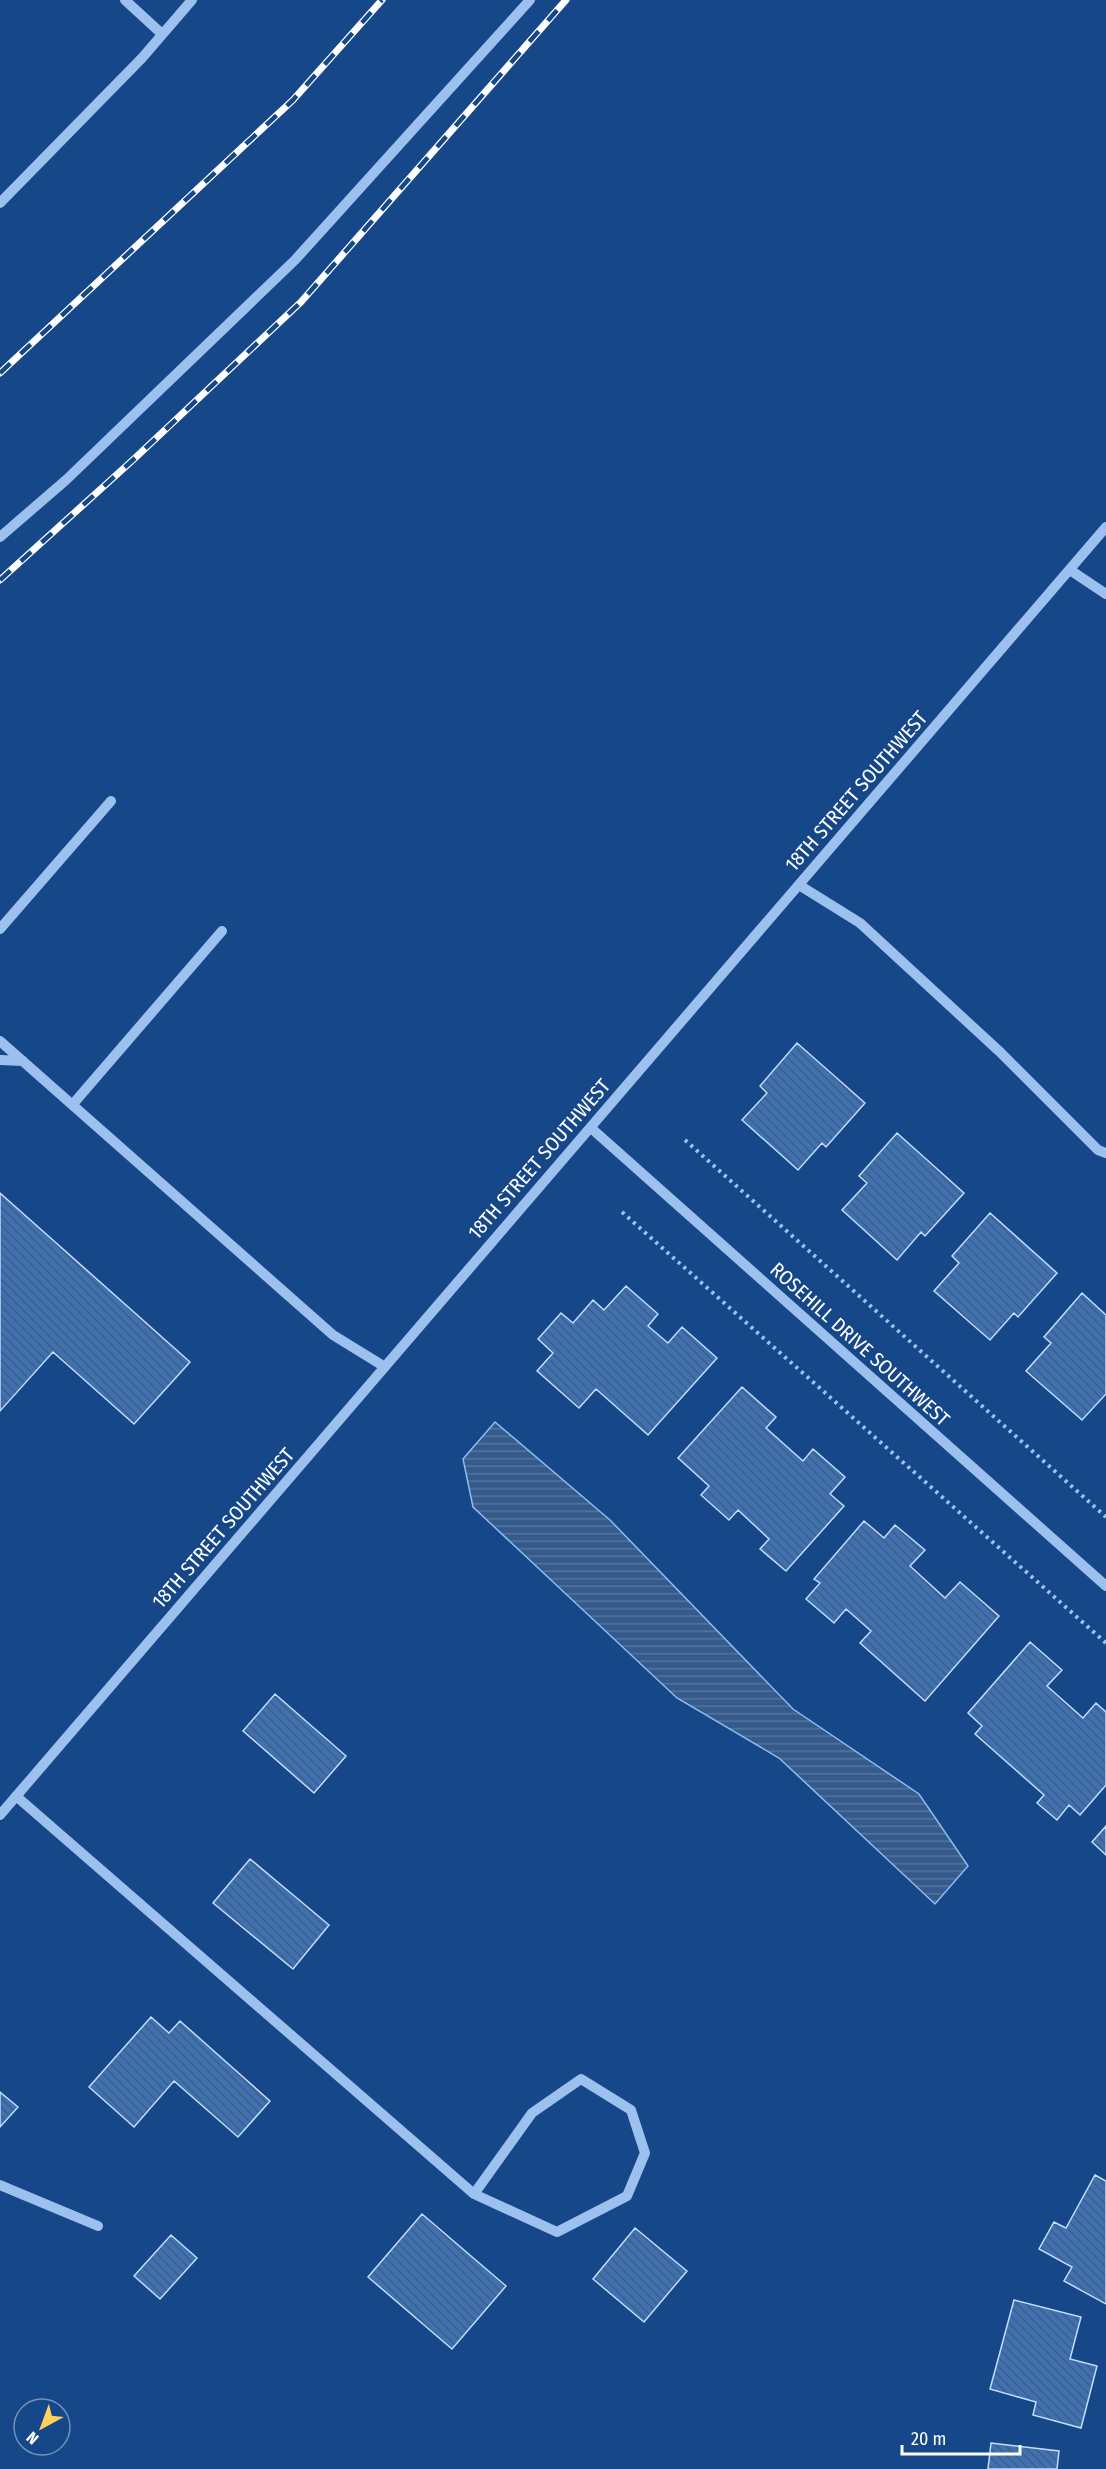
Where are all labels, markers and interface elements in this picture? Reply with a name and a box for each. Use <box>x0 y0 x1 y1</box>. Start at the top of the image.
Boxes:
street label: 18TH STREET SOUTHWEST <box>780 705 933 876</box>
street label: 18TH STREET SOUTHWEST <box>463 1073 616 1244</box>
street label: ROSEHILL DRIVE SOUTHWEST <box>765 1257 955 1431</box>
street label: 18TH STREET SOUTHWEST <box>147 1442 300 1613</box>
north arrow <box>12 2397 72 2457</box>
scale bar <box>902 2418 1020 2456</box>
text: N <box>23 2428 42 2448</box>
text: 20 m <box>911 2428 946 2450</box>

